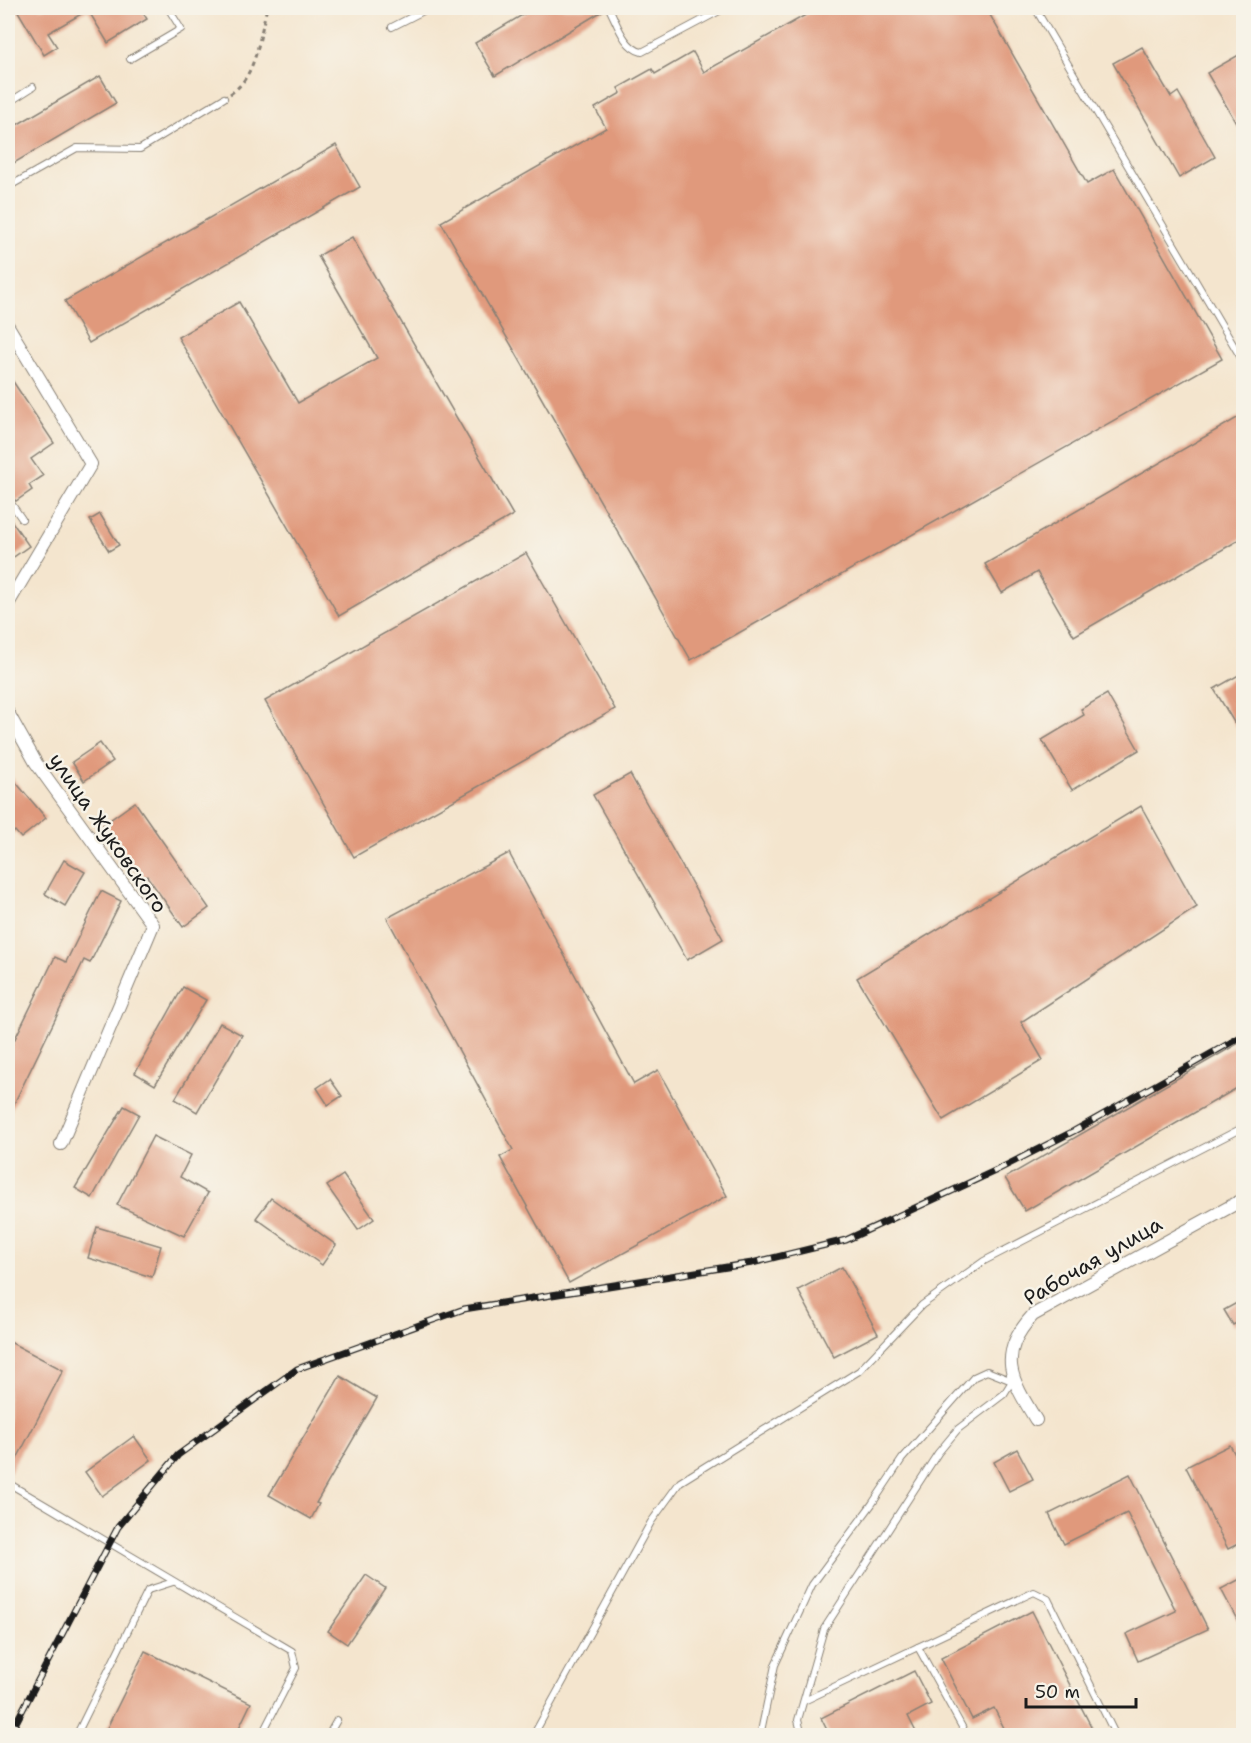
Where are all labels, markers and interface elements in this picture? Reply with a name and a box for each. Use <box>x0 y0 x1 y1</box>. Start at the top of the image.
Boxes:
street label: улица Жуковского <box>42 747 174 919</box>
street label: Рабочая улица <box>1019 1210 1167 1312</box>
scale bar <box>1026 1671 1136 1709</box>
text: 50 m <box>1035 1680 1080 1704</box>

